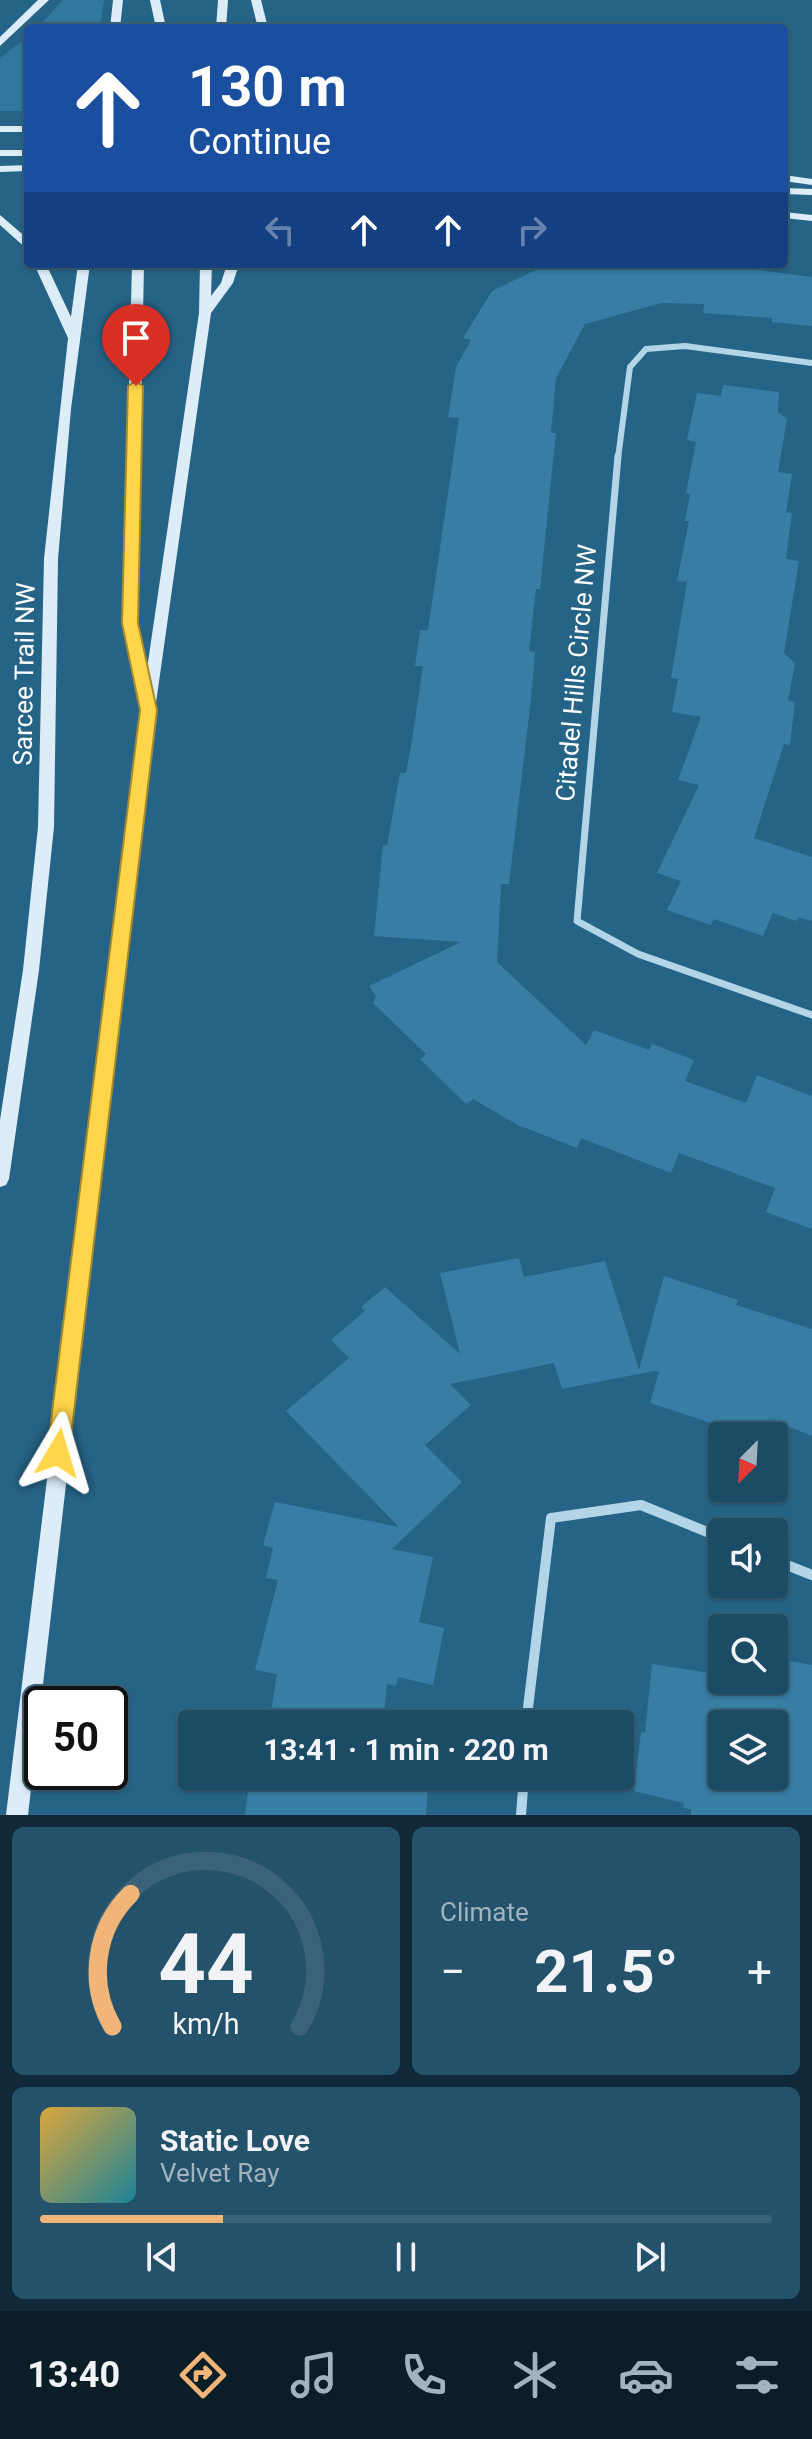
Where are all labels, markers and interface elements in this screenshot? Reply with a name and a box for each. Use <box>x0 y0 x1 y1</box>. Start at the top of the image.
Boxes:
text: 130 m <box>188 54 347 120</box>
icon: ahead <box>56 56 160 160</box>
text: Continue <box>188 121 331 163</box>
icon: left <box>258 208 302 252</box>
icon: ahead <box>342 208 386 252</box>
icon: ahead <box>426 208 470 252</box>
icon: right <box>510 208 554 252</box>
pin <box>102 304 170 386</box>
icon: arrive <box>114 316 158 360</box>
street label: Citadel Hills Circle NW <box>550 543 602 803</box>
street label: Sarcee Trail NW <box>7 582 41 766</box>
position arrow <box>16 1411 100 1495</box>
north arrow <box>708 1422 788 1502</box>
map controls <box>708 1422 788 1790</box>
button: sound <box>708 1518 788 1598</box>
button: search <box>708 1614 788 1694</box>
speed limit sign: 50 <box>24 1686 128 1790</box>
button: layers <box>708 1710 788 1790</box>
text: 13:41 · 1 min · 220 m <box>263 1732 549 1767</box>
text: Climate <box>440 1897 529 1927</box>
text: 44 <box>158 1916 254 2013</box>
text: 21.5° <box>534 1936 678 2007</box>
text: − <box>440 1946 465 1998</box>
text: + <box>747 1946 772 1998</box>
text: km/h <box>172 2007 240 2041</box>
text: Static Love <box>160 2123 310 2158</box>
text: Velvet Ray <box>160 2158 280 2188</box>
icon: previous <box>140 2235 184 2279</box>
icon: pause <box>384 2235 428 2279</box>
icon: next <box>628 2235 672 2279</box>
icon: directions <box>175 2347 231 2403</box>
icon: music <box>286 2347 342 2403</box>
icon: phone <box>396 2347 452 2403</box>
icon: climate <box>507 2347 563 2403</box>
icon: car <box>618 2347 674 2403</box>
icon: filters <box>729 2347 785 2403</box>
text: 13:40 <box>27 2354 120 2396</box>

